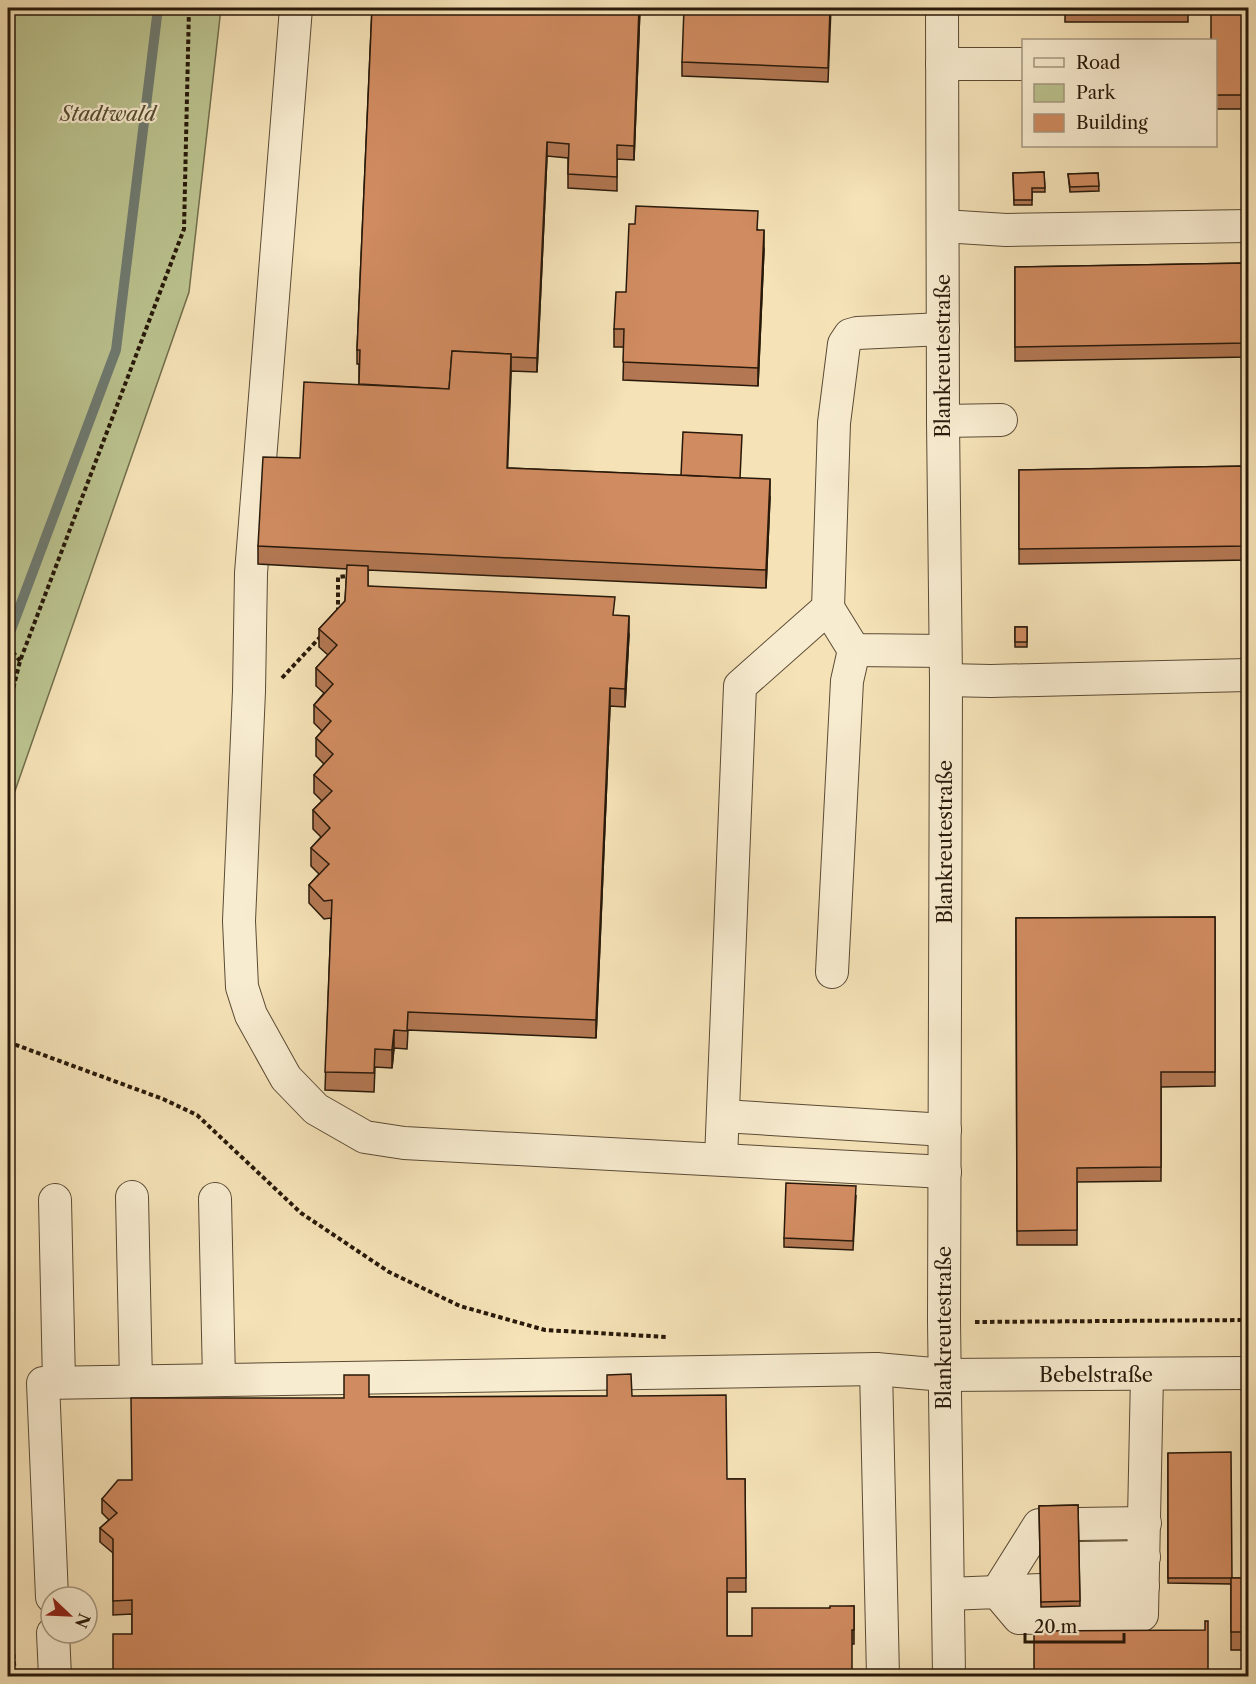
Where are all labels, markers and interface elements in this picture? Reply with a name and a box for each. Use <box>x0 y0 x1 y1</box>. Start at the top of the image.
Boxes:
legend <box>1022 39 1217 147</box>
text: Road <box>1076 52 1121 74</box>
text: Park <box>1076 82 1117 104</box>
park label: Stadtwald <box>59 102 158 126</box>
text: Building <box>1076 112 1148 134</box>
street label: Blankreutestraße <box>931 274 955 438</box>
street label: Blankreutestraße <box>933 760 957 924</box>
street label: Blankreutestraße <box>932 1246 956 1410</box>
street label: Bebelstraße <box>1039 1363 1153 1387</box>
north arrow <box>39 1585 99 1645</box>
scale bar <box>1025 1606 1124 1644</box>
text: N <box>71 1611 95 1631</box>
text: 20 m <box>1034 1616 1078 1638</box>

